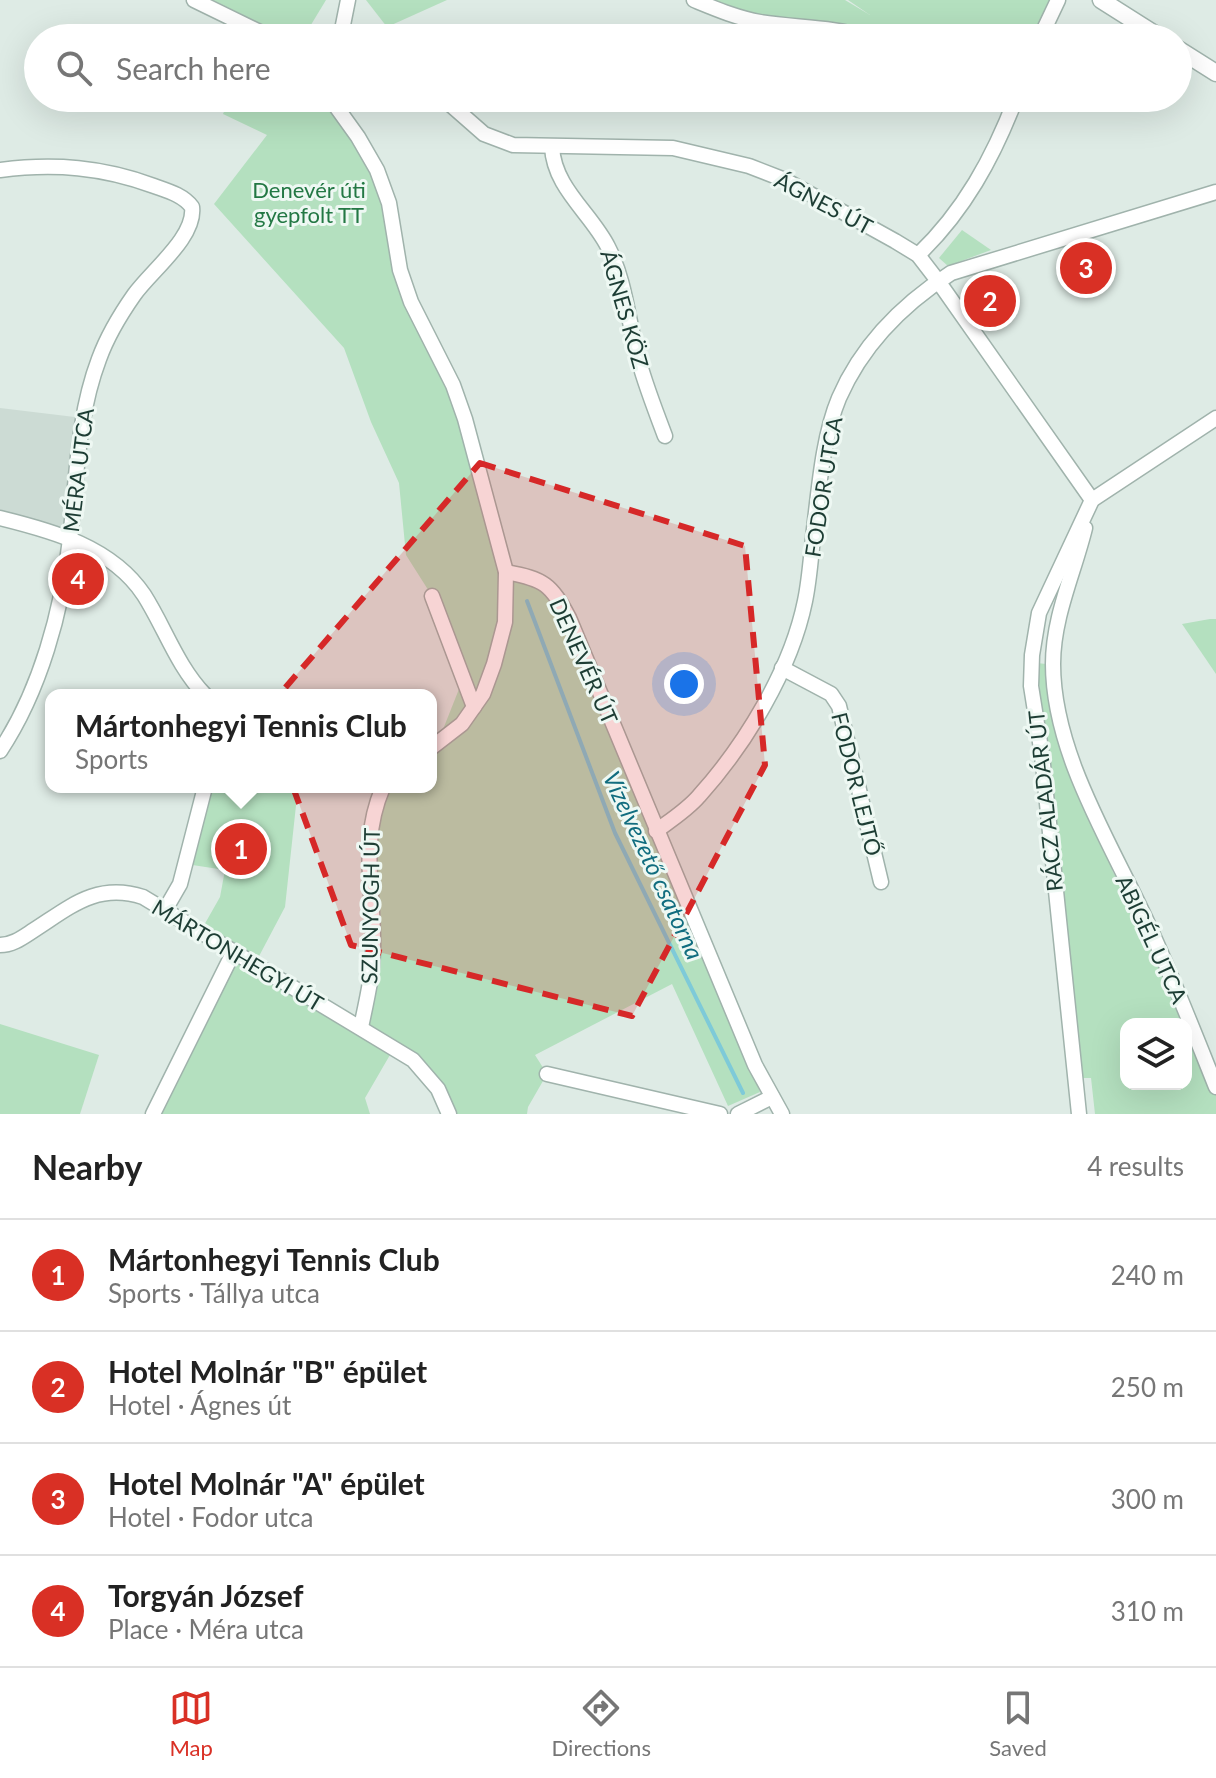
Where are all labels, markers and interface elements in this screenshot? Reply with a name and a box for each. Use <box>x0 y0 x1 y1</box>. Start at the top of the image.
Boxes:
search box <box>24 24 1192 112</box>
icon: search <box>52 46 96 90</box>
text: Search here <box>116 50 271 86</box>
street label: ÁGNES ÚT <box>771 166 877 240</box>
park label: Denevér úti gyepfolt TT <box>252 176 366 228</box>
pin: 3 <box>1060 238 1112 298</box>
street label: ÁGNES KÖZ <box>595 247 655 371</box>
pin: 2 <box>964 271 1016 331</box>
street label: MÉRA UTCA <box>57 406 99 534</box>
street label: FODOR UTCA <box>799 415 847 559</box>
pin: 4 <box>52 549 104 609</box>
street label: DENEVÉR ÚT <box>544 594 624 728</box>
your location <box>664 664 704 704</box>
popup <box>45 689 437 793</box>
text: Mártonhegyi Tennis Club <box>75 707 407 743</box>
street label: FODOR LEJTŐ <box>826 709 888 859</box>
street label: RÁCZ ALADÁR ÚT <box>1022 709 1068 893</box>
text: Sports <box>75 743 148 775</box>
water label: Vízelvezető csatorna <box>598 766 710 964</box>
pin: 1 <box>215 819 267 879</box>
street label: SZUNYOGH ÚT <box>355 828 385 984</box>
street label: ABIGÉL UTCA <box>1111 871 1194 1008</box>
street label: MÁRTONHEGYI ÚT <box>148 893 328 1017</box>
map controls <box>1120 1018 1192 1090</box>
button: layers <box>1120 1018 1192 1090</box>
text: Nearby <box>32 1146 143 1187</box>
text: 4 results <box>1087 1150 1184 1182</box>
text: Mártonhegyi Tennis Club <box>108 1241 440 1277</box>
text: 1 <box>50 1259 66 1291</box>
text: 240 m <box>1111 1259 1184 1291</box>
text: Sports · Tállya utca <box>108 1277 320 1309</box>
text: Hotel Molnár "B" épület <box>108 1353 427 1389</box>
text: 2 <box>50 1371 66 1403</box>
text: 250 m <box>1111 1371 1184 1403</box>
text: Hotel · Ágnes út <box>108 1389 291 1421</box>
text: Hotel Molnár "A" épület <box>108 1465 425 1501</box>
text: 3 <box>50 1483 66 1515</box>
text: 300 m <box>1111 1483 1184 1515</box>
text: Hotel · Fodor utca <box>108 1501 313 1533</box>
text: Torgyán József <box>108 1577 303 1613</box>
text: 4 <box>50 1595 66 1627</box>
text: 310 m <box>1111 1595 1184 1627</box>
text: Place · Méra utca <box>108 1613 304 1645</box>
tab: Map <box>169 1686 213 1761</box>
tab: Directions <box>552 1686 651 1761</box>
tab: Saved <box>989 1686 1047 1761</box>

